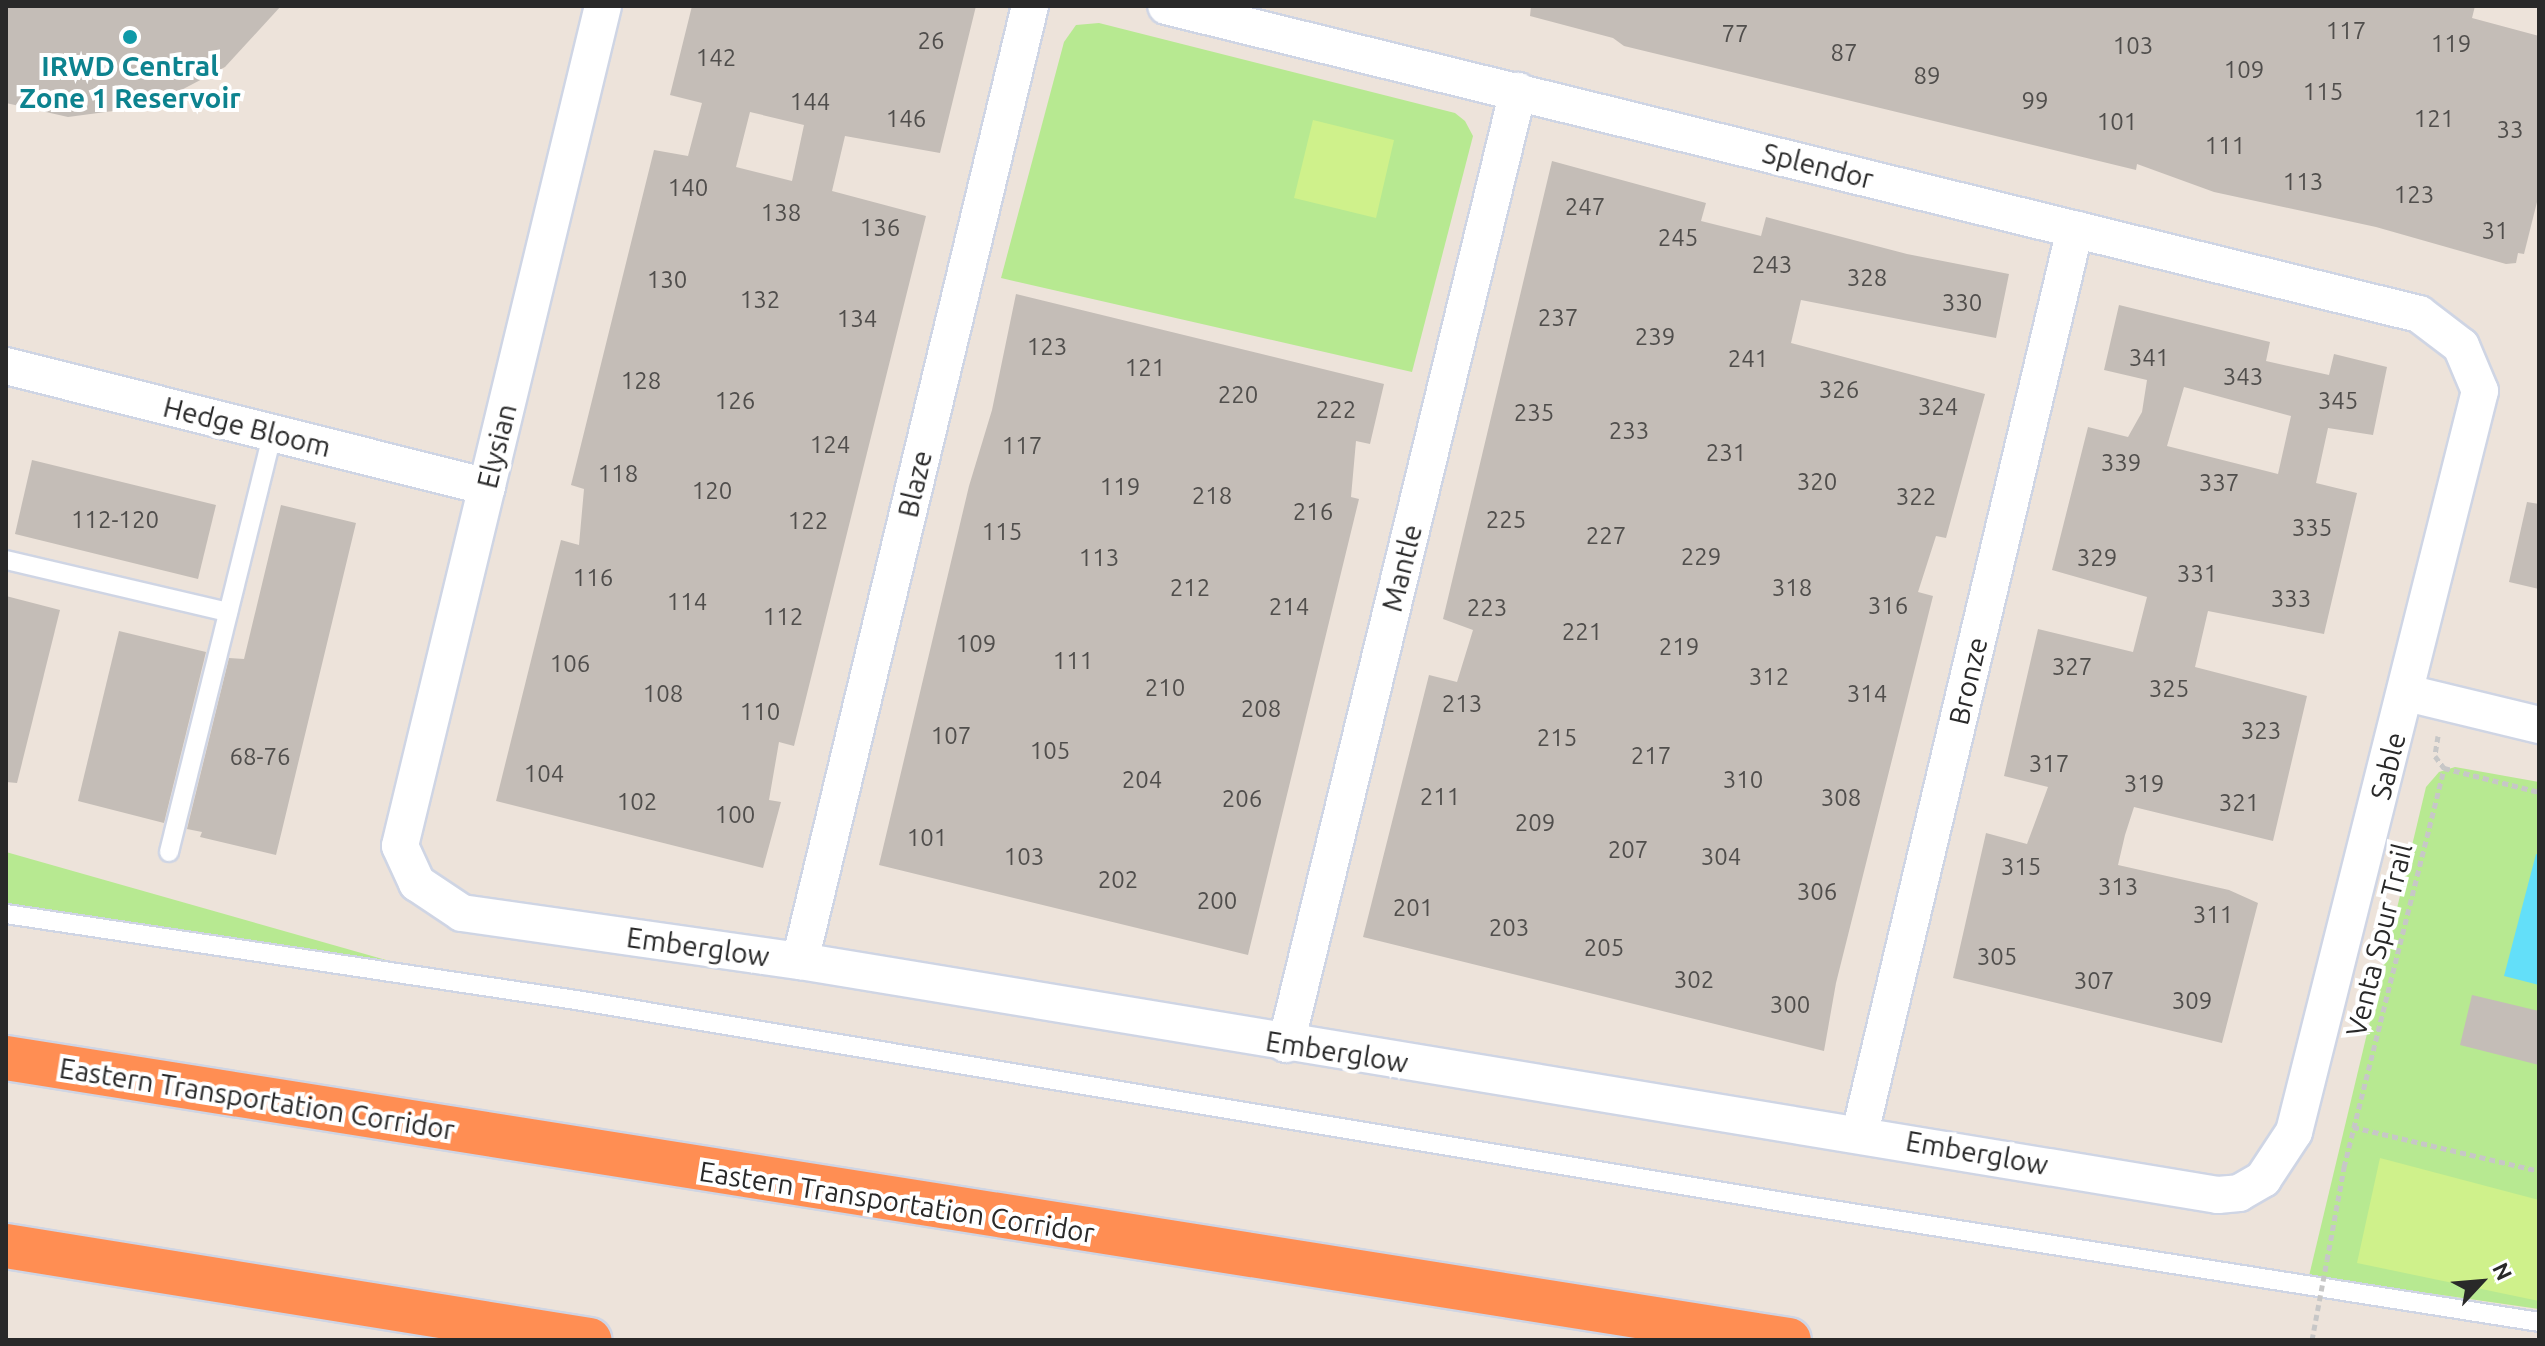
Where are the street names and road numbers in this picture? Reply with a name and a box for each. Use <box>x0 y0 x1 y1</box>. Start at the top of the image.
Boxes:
street label: Splendor <box>1759 136 1877 196</box>
street label: Hedge Bloom <box>160 390 334 464</box>
street label: Elysian <box>470 400 524 492</box>
street label: Blaze <box>891 447 939 521</box>
street label: Mantle <box>1375 521 1429 615</box>
street label: Bronze <box>1942 634 1994 728</box>
street label: Sable <box>2363 729 2413 803</box>
street label: Venta Spur Trail <box>2339 840 2419 1040</box>
street label: Emberglow <box>624 920 772 974</box>
street label: Emberglow <box>1263 1024 1411 1080</box>
street label: Eastern Transportation Corridor <box>57 1051 457 1147</box>
street label: Emberglow <box>1903 1124 2051 1182</box>
street label: Eastern Transportation Corridor <box>697 1154 1097 1250</box>

